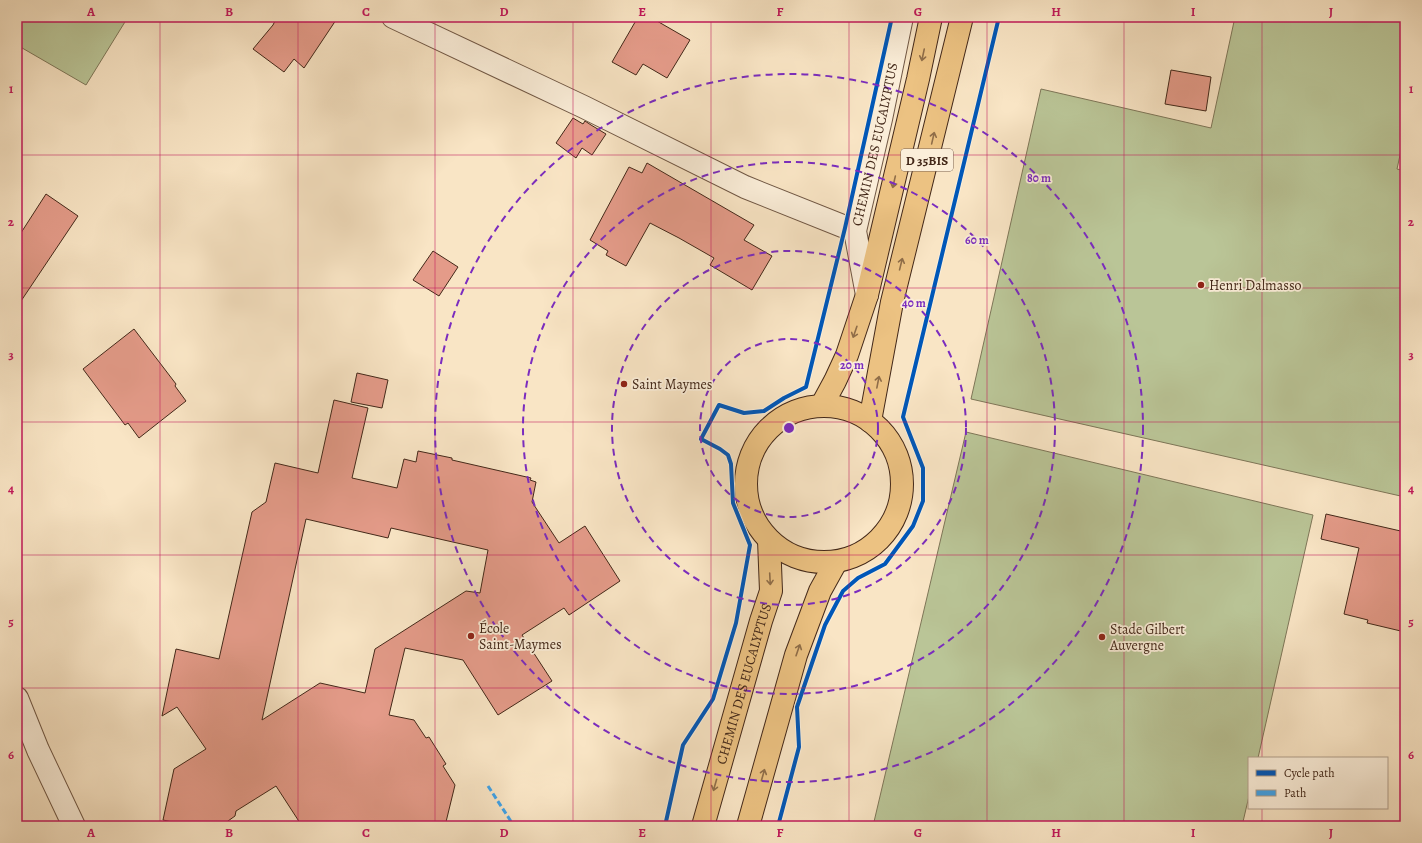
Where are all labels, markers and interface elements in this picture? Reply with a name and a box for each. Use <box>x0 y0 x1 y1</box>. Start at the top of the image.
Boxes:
text: A <box>86 3 96 20</box>
text: B <box>225 3 233 20</box>
text: C <box>362 3 370 20</box>
text: D <box>499 3 509 20</box>
text: E <box>638 3 646 20</box>
text: F <box>777 3 784 20</box>
text: G <box>914 3 922 20</box>
text: H <box>1051 3 1061 20</box>
text: I <box>1191 3 1196 20</box>
text: J <box>1329 3 1333 20</box>
one-way arrow <box>919 48 927 61</box>
street label: CHEMIN DES EUCALYPTUS <box>847 61 902 228</box>
text: 1 <box>9 80 14 97</box>
text: 1 <box>1409 80 1414 97</box>
one-way arrow <box>929 132 937 145</box>
road number: D 35BIS <box>901 149 953 171</box>
text: 80 m <box>1027 170 1051 186</box>
one-way arrow <box>890 175 897 188</box>
text: 2 <box>8 213 15 230</box>
text: 2 <box>1408 213 1415 230</box>
text: 60 m <box>965 232 989 248</box>
one-way arrow <box>898 258 906 271</box>
place label: Henri Dalmasso <box>1209 276 1302 295</box>
marker: Henri Dalmasso <box>1196 280 1206 290</box>
text: 40 m <box>902 295 926 311</box>
one-way arrow <box>851 326 858 339</box>
text: 3 <box>8 346 14 363</box>
text: 3 <box>1408 346 1414 363</box>
text: 20 m <box>840 357 864 373</box>
place label: Saint Maymes <box>632 375 712 394</box>
one-way arrow <box>874 376 882 389</box>
marker: Saint Maymes <box>619 379 629 389</box>
centre of rings <box>782 421 796 435</box>
text: 4 <box>8 480 14 497</box>
text: 4 <box>1408 480 1414 497</box>
one-way arrow <box>767 572 774 585</box>
street label: CHEMIN DES EUCALYPTUS <box>712 601 776 767</box>
text: 5 <box>8 613 14 630</box>
text: 5 <box>1408 613 1414 630</box>
place label: École Saint-Maymes <box>479 619 562 654</box>
place label: Stade Gilbert Auvergne <box>1109 620 1185 655</box>
marker: École Saint-Maymes <box>466 631 476 641</box>
marker: Stade Gilbert Auvergne <box>1097 632 1107 642</box>
one-way arrow <box>795 644 802 657</box>
text: 6 <box>8 746 14 763</box>
text: 6 <box>1408 746 1414 763</box>
legend <box>1248 757 1388 809</box>
text: Cycle path <box>1284 765 1335 781</box>
one-way arrow <box>760 769 767 782</box>
one-way arrow <box>711 778 718 791</box>
text: Path <box>1284 785 1307 801</box>
text: A <box>86 824 96 841</box>
text: B <box>225 824 233 841</box>
text: C <box>362 824 370 841</box>
text: D <box>499 824 509 841</box>
text: E <box>638 824 646 841</box>
text: F <box>777 824 784 841</box>
text: G <box>914 824 922 841</box>
text: H <box>1051 824 1061 841</box>
text: I <box>1191 824 1196 841</box>
text: J <box>1329 824 1333 841</box>

